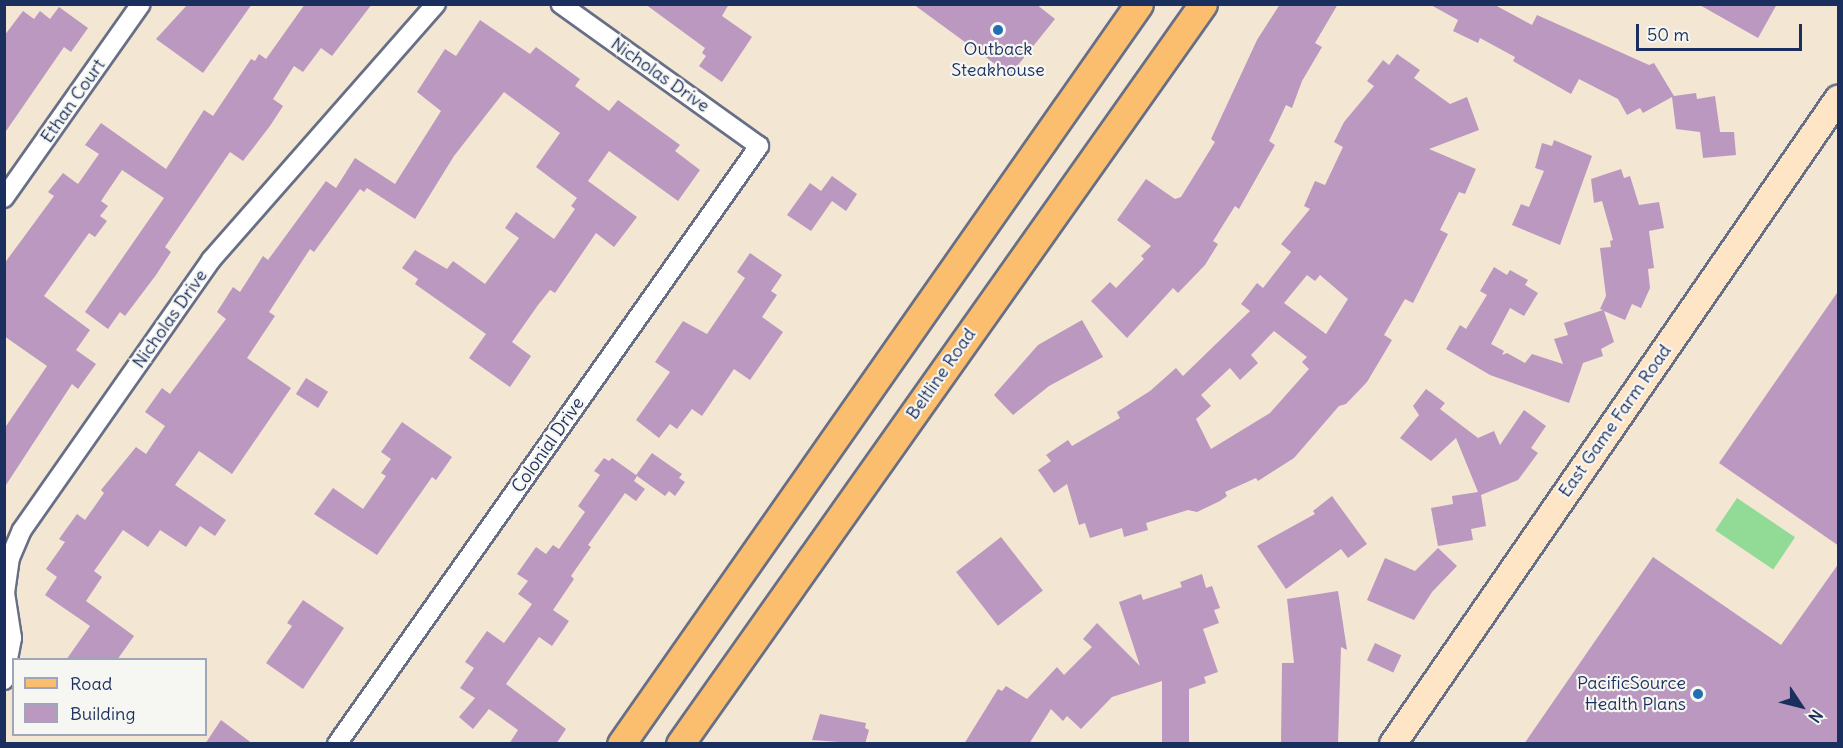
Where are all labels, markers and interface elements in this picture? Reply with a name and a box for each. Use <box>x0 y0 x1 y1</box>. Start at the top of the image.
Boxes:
scale bar <box>1639 12 1806 50</box>
marker: Outback Steakhouse <box>991 23 1005 37</box>
text: 50 m <box>1647 23 1689 46</box>
street label: Nicholas Drive <box>607 33 713 117</box>
place label: Outback Steakhouse <box>951 39 1045 82</box>
street label: Ethan Court <box>36 55 110 147</box>
street label: Nicholas Drive <box>128 266 212 372</box>
street label: Beltline Road <box>902 324 980 424</box>
street label: East Game Farm Road <box>1554 340 1676 502</box>
street label: Colonial Drive <box>507 393 589 497</box>
legend <box>12 658 207 736</box>
text: Road <box>70 672 112 695</box>
place label: PacificSource Health Plans <box>1577 673 1686 716</box>
north arrow <box>1771 676 1831 736</box>
marker: PacificSource Health Plans <box>1691 687 1705 701</box>
text: Building <box>70 702 135 725</box>
text: N <box>1804 706 1827 727</box>

